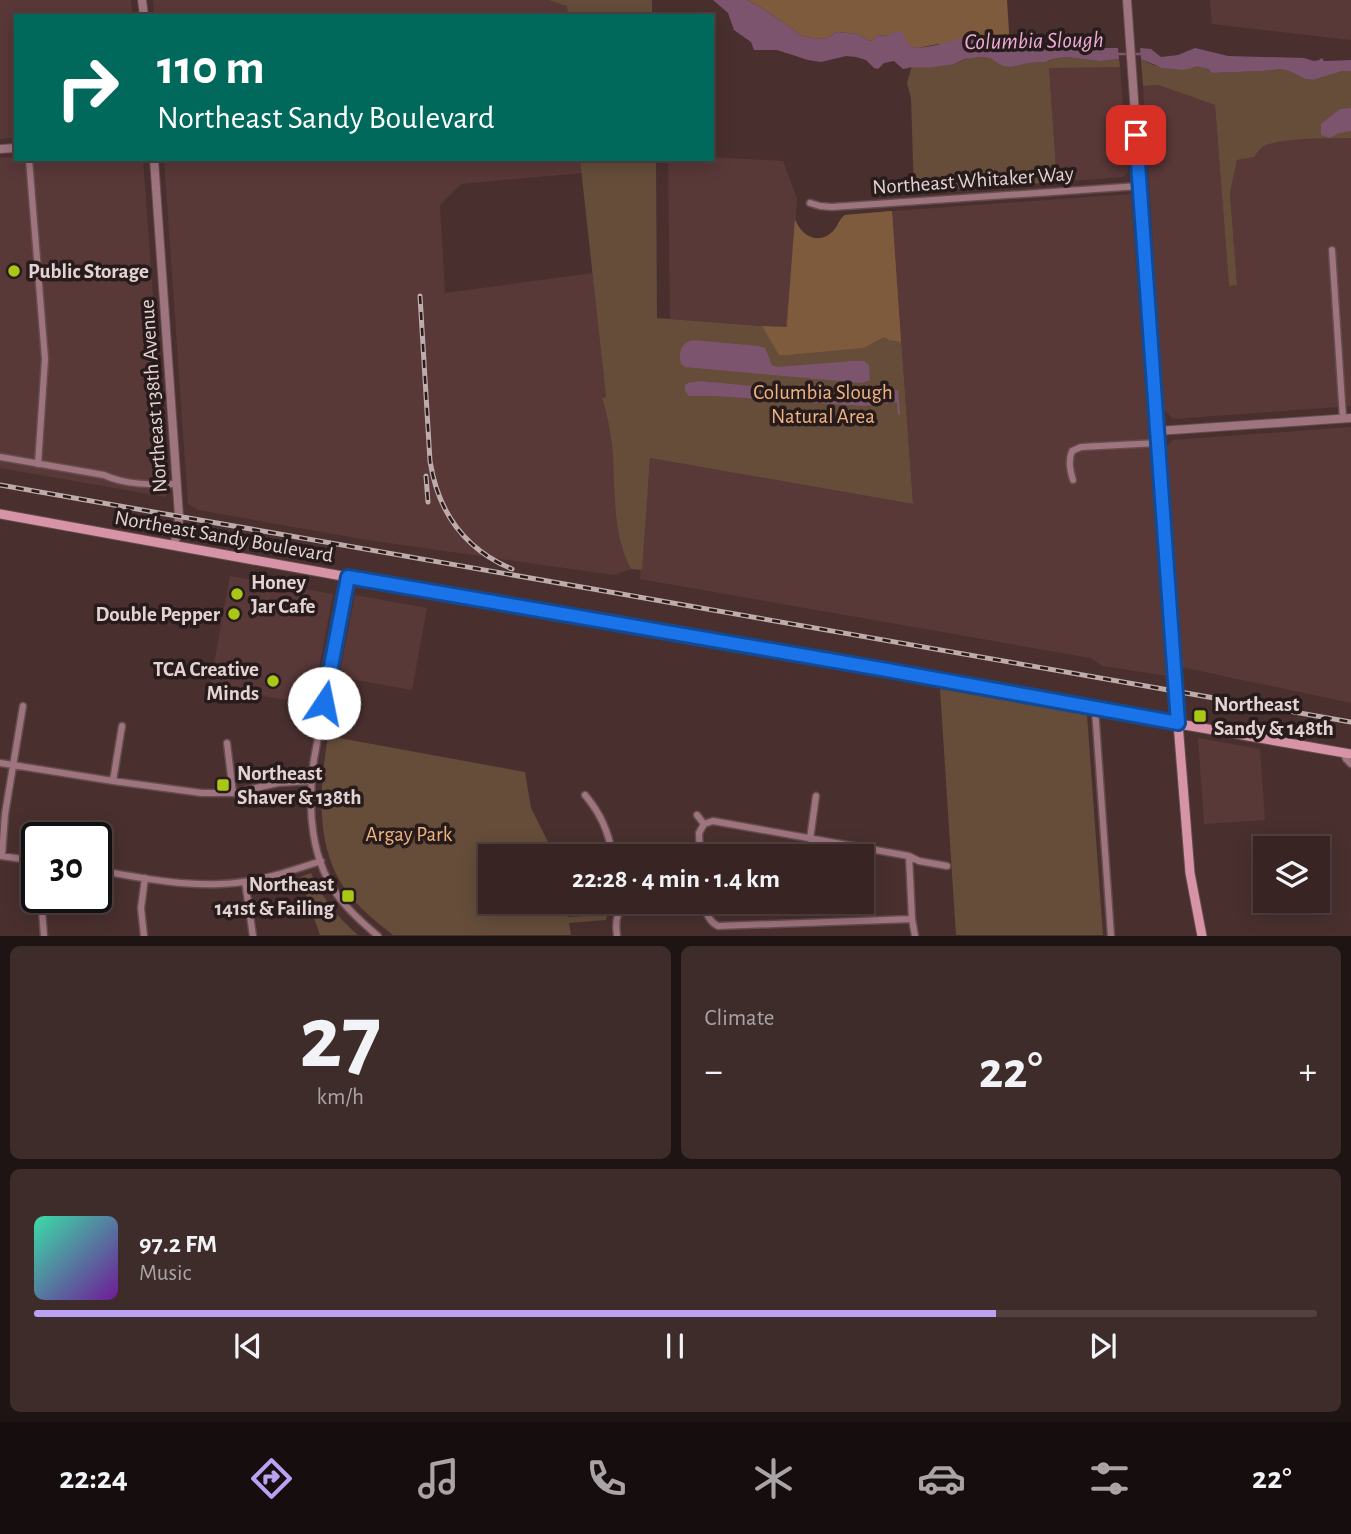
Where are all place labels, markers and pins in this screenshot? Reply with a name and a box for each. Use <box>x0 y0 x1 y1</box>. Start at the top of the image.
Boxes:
pin <box>1106 105 1166 165</box>
place label: Public Storage <box>28 261 149 282</box>
marker: Public Storage <box>6 263 22 279</box>
place label: Honey Jar Cafe <box>251 572 316 617</box>
marker: Honey Jar Cafe <box>229 586 245 602</box>
place label: Double Pepper <box>96 604 221 625</box>
marker: Double Pepper <box>226 606 242 622</box>
place label: TCA Creative Minds <box>153 659 259 704</box>
marker: TCA Creative Minds <box>265 673 281 689</box>
place label: Northeast Sandy & 148th <box>1214 694 1334 739</box>
marker: Northeast Sandy & 148th <box>1192 708 1208 724</box>
place label: Northeast Shaver & 138th <box>237 763 361 808</box>
marker: Northeast Shaver & 138th <box>215 777 231 793</box>
place label: Northeast 141st & Failing <box>215 874 334 919</box>
marker: Northeast 141st & Failing <box>340 888 356 904</box>

